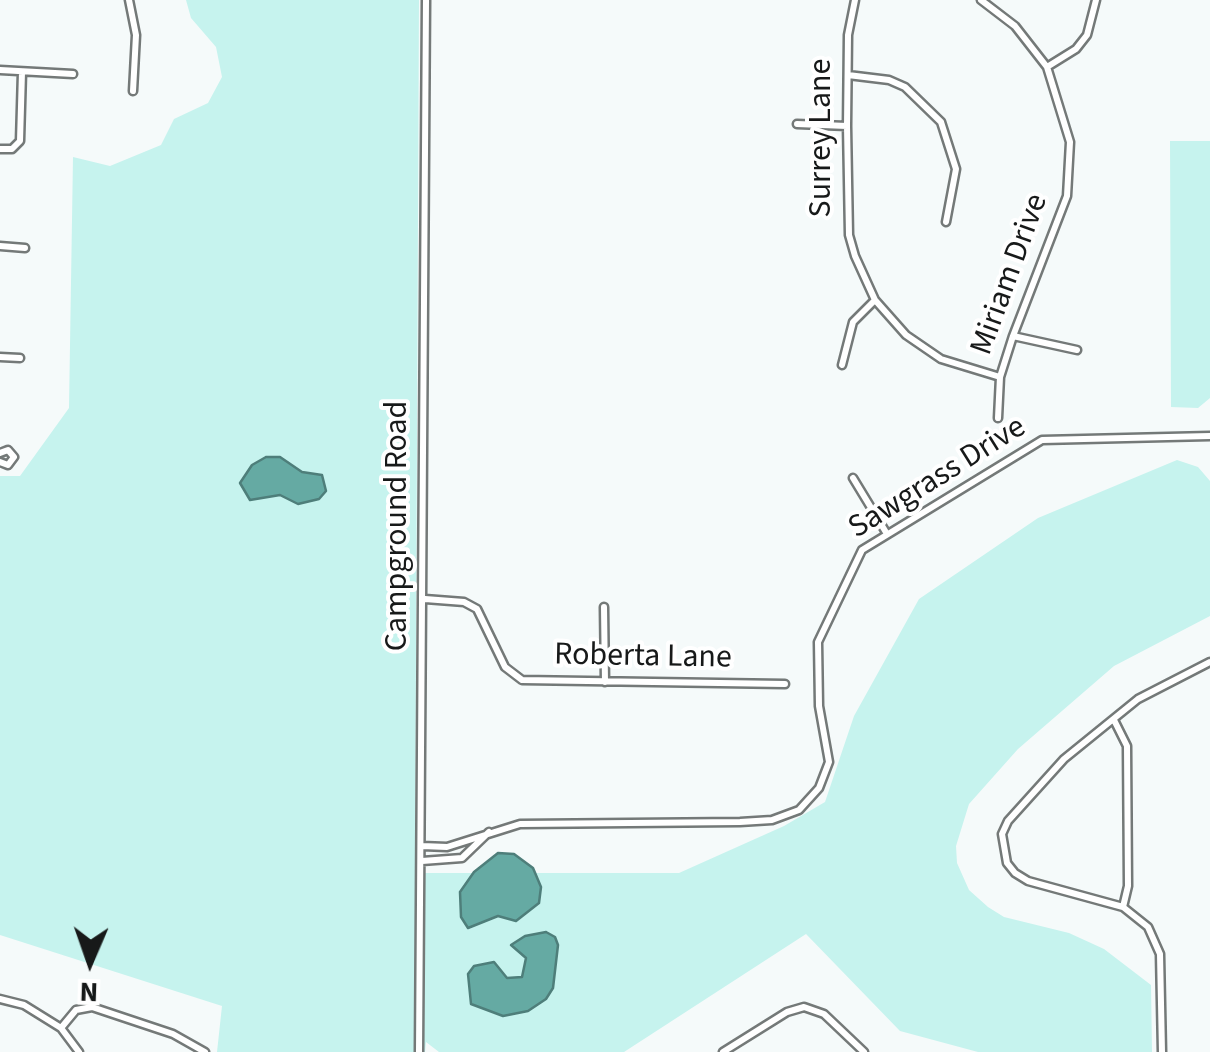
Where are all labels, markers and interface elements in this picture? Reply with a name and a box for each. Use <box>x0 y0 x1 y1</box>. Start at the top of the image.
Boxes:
street label: Surrey Lane <box>804 59 842 217</box>
street label: Miriam Drive <box>964 189 1058 361</box>
street label: Campground Road <box>380 401 418 651</box>
street label: Sawgrass Drive <box>842 409 1034 549</box>
street label: Roberta Lane <box>554 637 732 679</box>
north arrow <box>40 912 140 1012</box>
text: N <box>79 972 99 1012</box>

